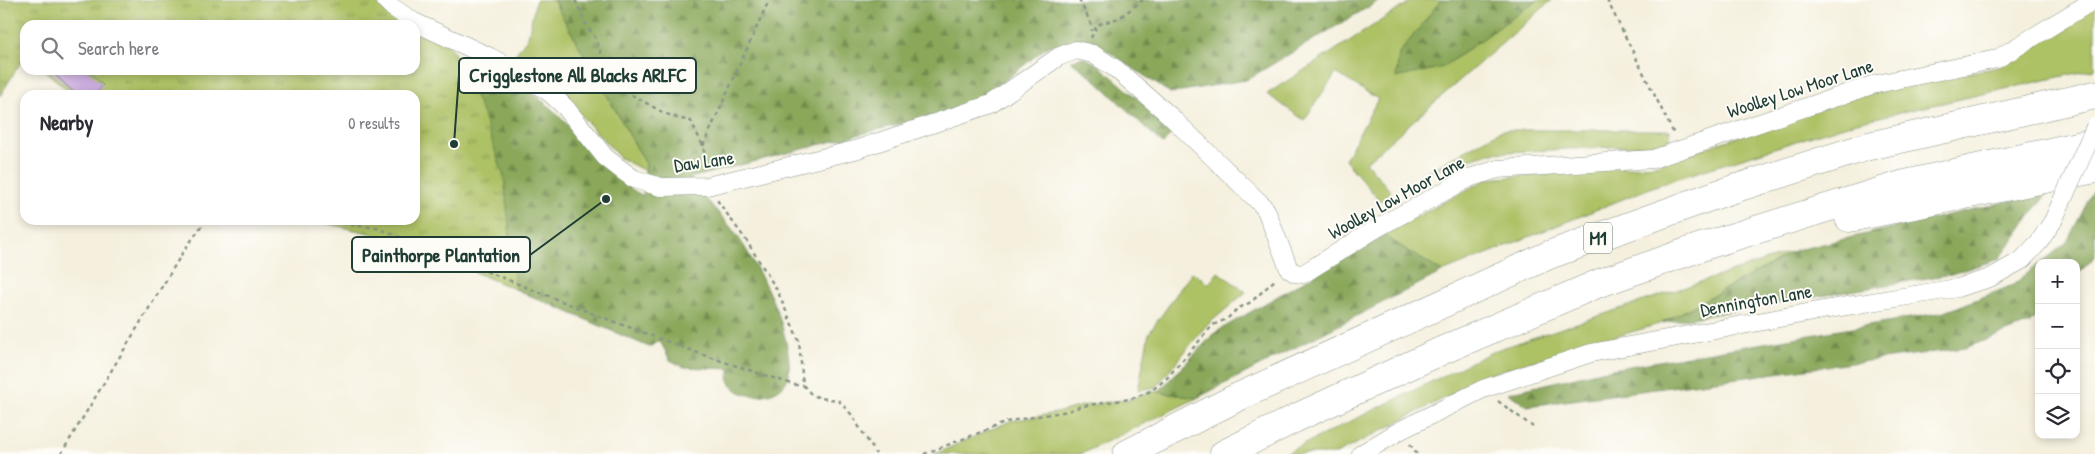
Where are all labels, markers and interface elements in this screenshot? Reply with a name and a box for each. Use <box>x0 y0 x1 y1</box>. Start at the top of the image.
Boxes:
search box <box>20 20 420 75</box>
icon: search <box>38 34 66 62</box>
text: Search here <box>78 35 159 61</box>
street label: Woolley Low Moor Lane <box>1724 52 1877 124</box>
callout: Crigglestone All Blacks ARLFC <box>459 58 696 93</box>
text: Crigglestone All Blacks ARLFC <box>469 61 687 89</box>
text: Nearby <box>40 108 93 137</box>
text: 0 results <box>348 112 400 134</box>
street label: Daw Lane <box>672 144 736 178</box>
street label: Woolley Low Moor Lane <box>1323 149 1469 245</box>
road number: M1 <box>1584 222 1612 254</box>
callout: Painthorpe Plantation <box>352 237 530 272</box>
text: Painthorpe Plantation <box>362 241 520 269</box>
map controls <box>2035 259 2080 439</box>
button: + <box>2035 259 2080 304</box>
street label: Dennington Lane <box>1698 277 1814 323</box>
button: − <box>2035 304 2080 349</box>
button: locate <box>2035 349 2080 394</box>
button: layers <box>2035 394 2080 439</box>

